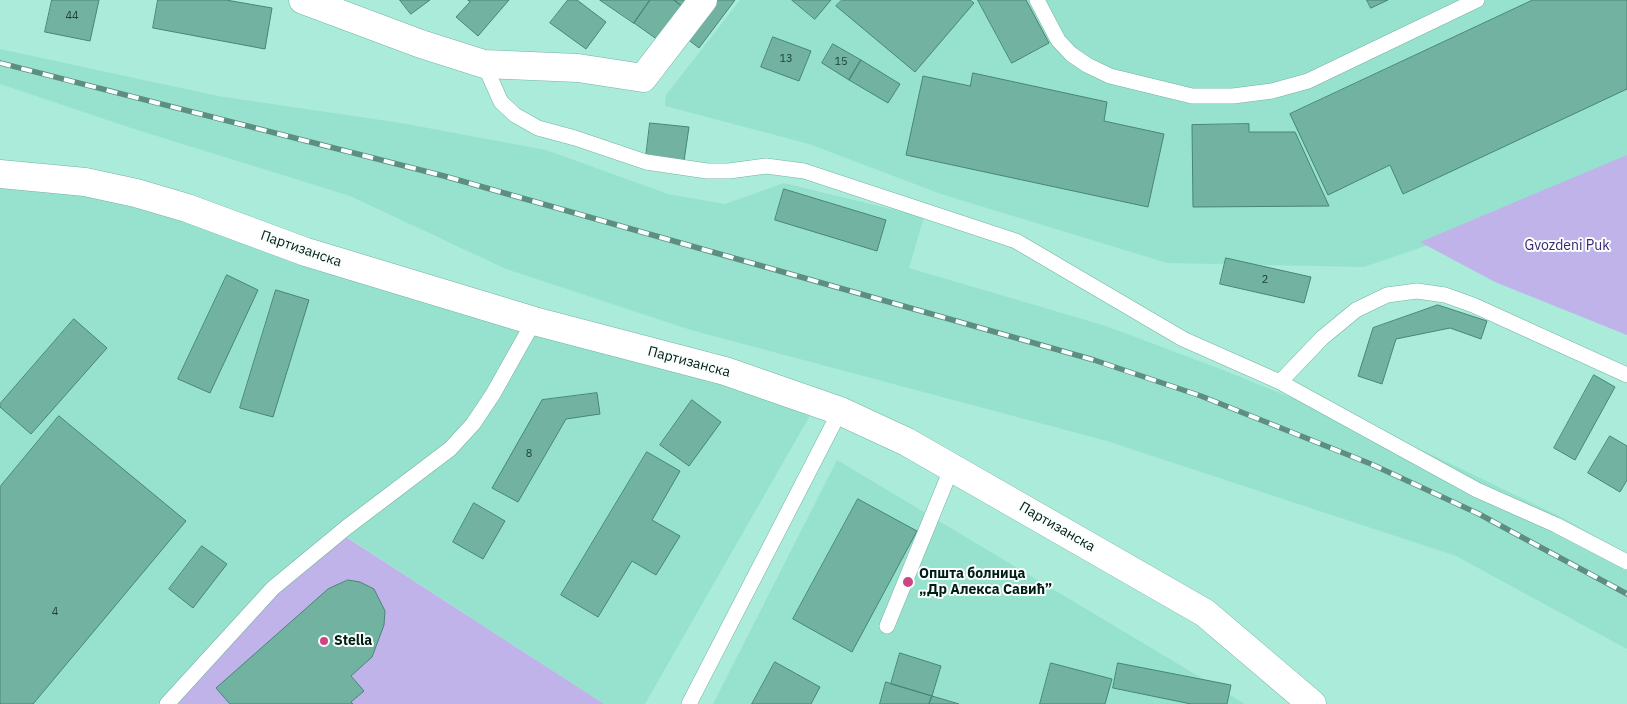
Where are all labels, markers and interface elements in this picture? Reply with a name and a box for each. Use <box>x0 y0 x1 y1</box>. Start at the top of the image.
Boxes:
house number: 44 <box>65 9 79 23</box>
house number: 13 <box>779 52 793 66</box>
house number: 15 <box>834 55 848 69</box>
street label: Партизанска <box>258 227 344 271</box>
park label: Gvozdeni Puk <box>1524 238 1610 254</box>
house number: 2 <box>1262 273 1268 287</box>
street label: Партизанска <box>646 343 732 381</box>
house number: 8 <box>526 447 532 461</box>
street label: Партизанска <box>1016 499 1098 555</box>
place label: Општа болница „Др Алекса Савић” <box>919 566 1052 598</box>
marker: Општа болница „Др Алекса Савић” <box>901 575 915 589</box>
house number: 4 <box>52 605 58 619</box>
place label: Stella <box>334 633 372 649</box>
marker: Stella <box>318 635 330 647</box>

